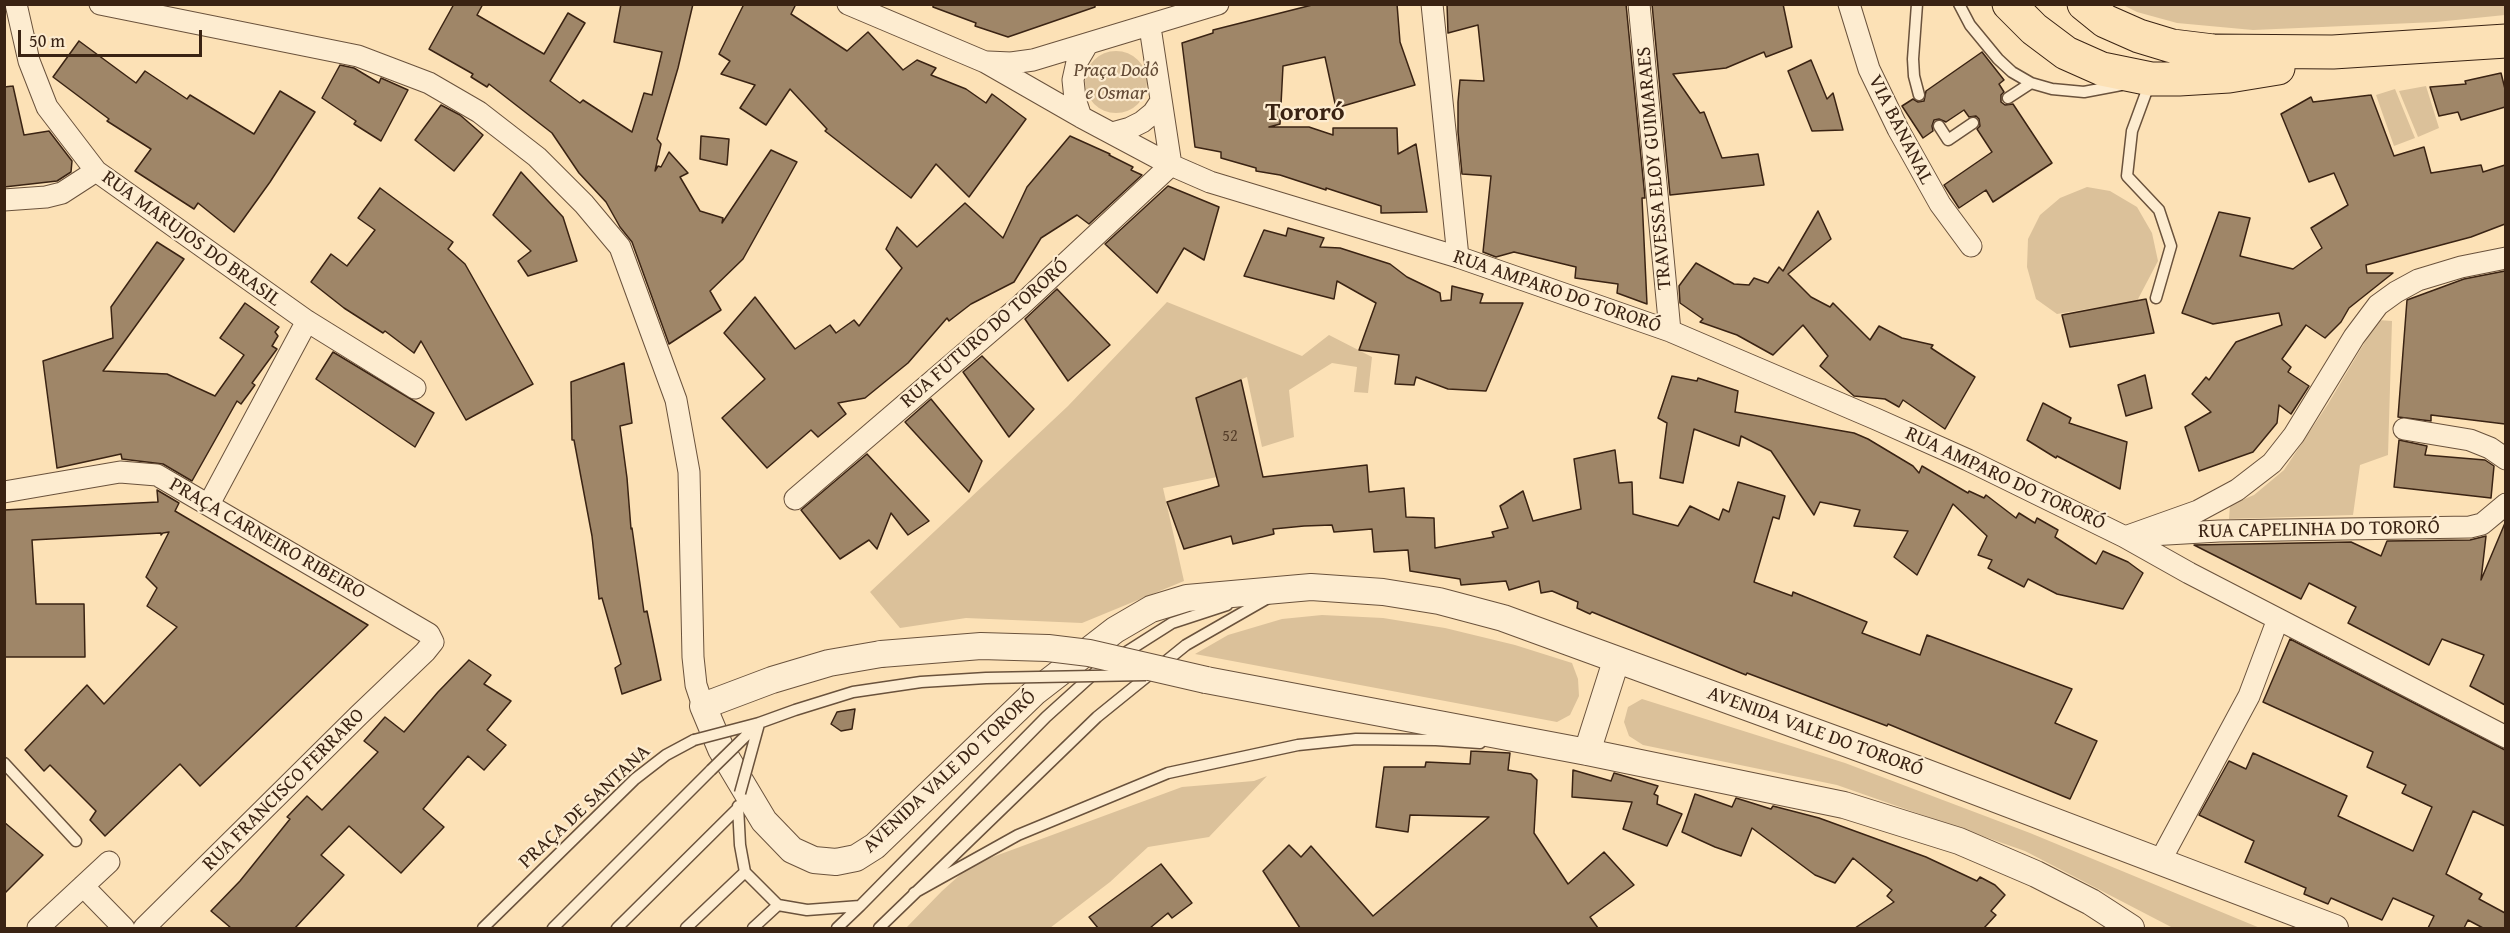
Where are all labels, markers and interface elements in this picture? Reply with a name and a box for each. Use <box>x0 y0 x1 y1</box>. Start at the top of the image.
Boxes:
scale bar <box>21 18 206 56</box>
text: 50 m <box>29 27 65 54</box>
street label: TRAVESSA ELOY GUIMARAES <box>1632 46 1678 290</box>
park label: Praça Dodô e Osmar <box>1073 59 1159 106</box>
street label: VIA BANANAL <box>1862 71 1938 189</box>
district label: Tororó <box>1265 97 1345 129</box>
street label: RUA MARUJOS DO BRASIL <box>97 166 285 312</box>
street label: RUA AMPARO DO TORORÓ <box>1450 245 1664 339</box>
street label: RUA FUTURO DO TORORÓ <box>896 254 1074 414</box>
street label: RUA AMPARO DO TORORÓ <box>1901 422 2109 536</box>
house number: 52 <box>1222 427 1238 447</box>
street label: PRAÇA CARNEIRO RIBEIRO <box>165 473 369 605</box>
street label: RUA CAPELINHA DO TORORÓ <box>2198 516 2440 544</box>
street label: AVENIDA VALE DO TORORÓ <box>1704 682 1926 782</box>
street label: AVENIDA VALE DO TORORÓ <box>858 685 1042 859</box>
street label: RUA FRANCISCO FERRARO <box>198 704 370 876</box>
street label: PRAÇA DE SANTANA <box>514 740 656 874</box>

